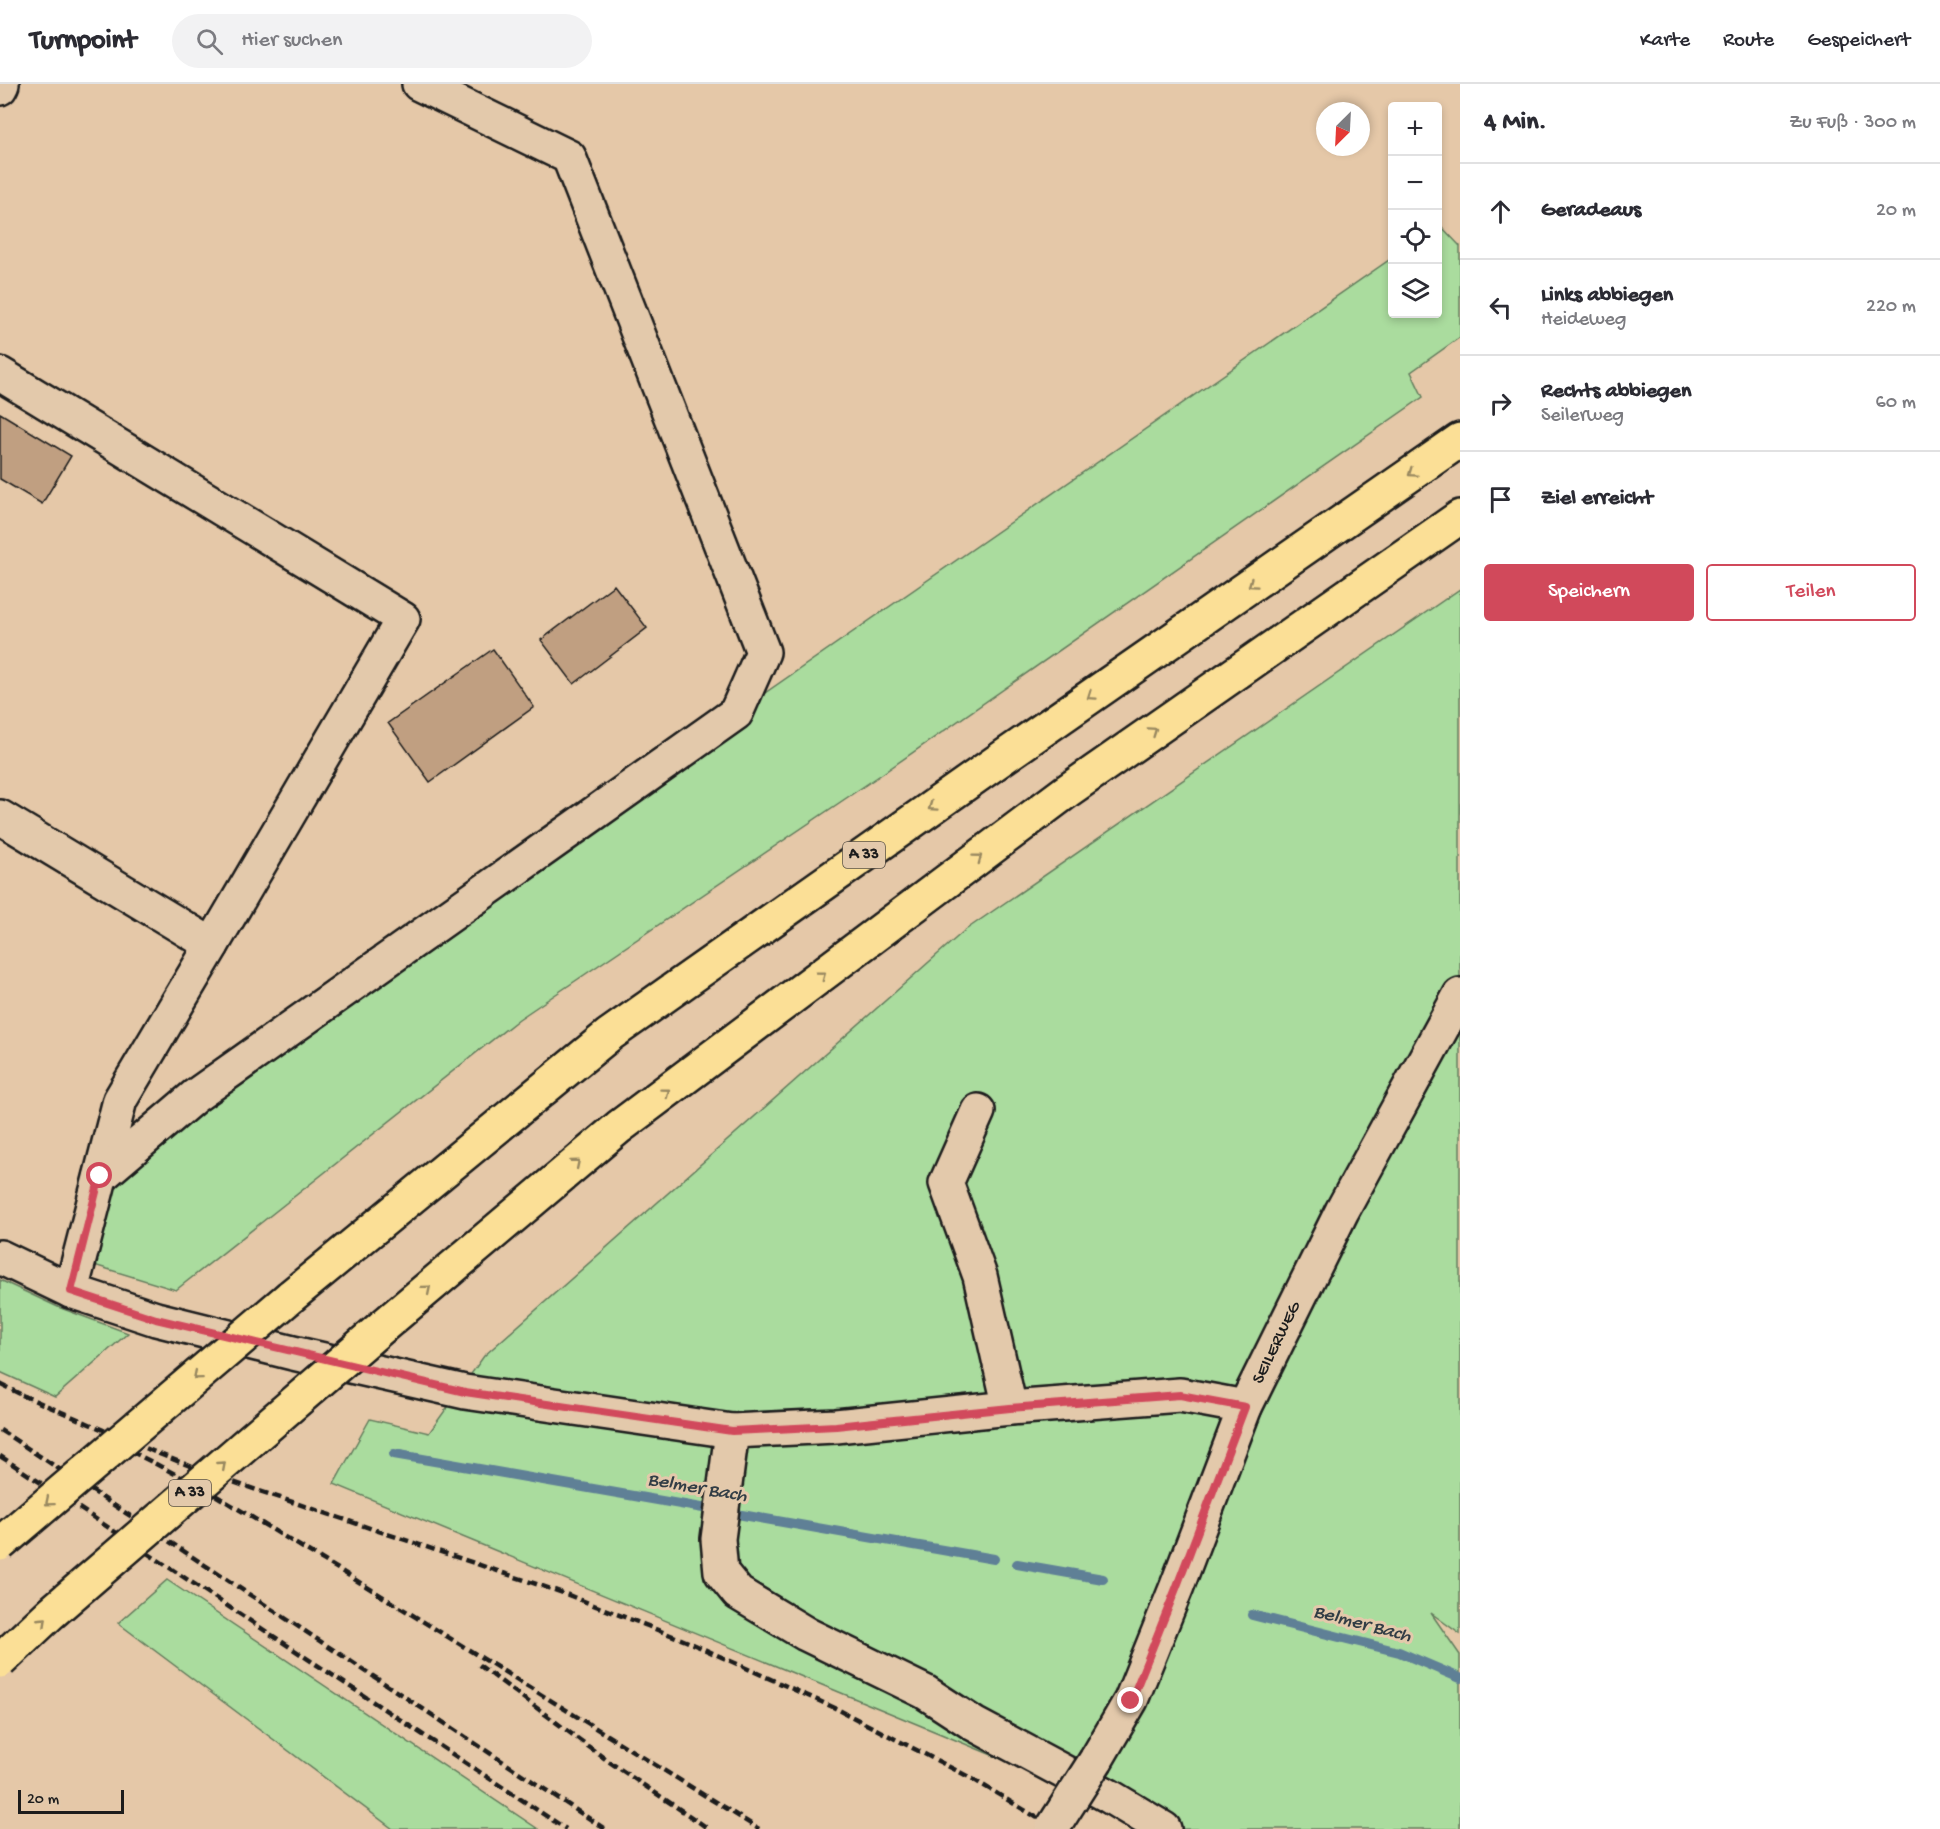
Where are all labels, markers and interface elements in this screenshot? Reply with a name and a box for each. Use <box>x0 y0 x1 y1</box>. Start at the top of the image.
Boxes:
search box <box>172 14 592 68</box>
text: Turnpoint <box>30 25 136 58</box>
icon: search <box>193 25 226 58</box>
text: Hier suchen <box>241 28 342 54</box>
text: Karte <box>1640 29 1690 54</box>
text: Route <box>1723 29 1774 54</box>
text: Gespeichert <box>1807 29 1910 54</box>
north arrow <box>1316 102 1370 156</box>
map controls <box>1388 102 1442 318</box>
button: + <box>1388 102 1442 156</box>
text: 4 Min. <box>1484 108 1547 139</box>
text: Zu Fuß · 300 m <box>1789 112 1916 135</box>
button: − <box>1388 156 1442 210</box>
icon: ahead <box>1484 195 1517 228</box>
text: Geradeaus <box>1541 198 1641 224</box>
text: 20 m <box>1876 200 1916 223</box>
button: locate <box>1388 210 1442 264</box>
button: layers <box>1388 264 1442 318</box>
text: Links abbiegen <box>1541 283 1673 309</box>
icon: left <box>1484 291 1517 324</box>
text: 220 m <box>1866 296 1916 319</box>
text: Heideweg <box>1541 309 1626 332</box>
text: Rechts abbiegen <box>1541 379 1691 405</box>
icon: right <box>1484 387 1517 420</box>
text: 60 m <box>1876 392 1916 415</box>
text: Seilerweg <box>1541 405 1624 428</box>
one-way arrow <box>1408 466 1419 477</box>
icon: arrive <box>1484 483 1517 516</box>
text: Ziel erreicht <box>1541 486 1653 512</box>
button: Speichern <box>1484 564 1694 621</box>
button: Teilen <box>1706 564 1916 621</box>
one-way arrow <box>1247 577 1258 588</box>
one-way arrow <box>1087 689 1098 700</box>
one-way arrow <box>1147 727 1158 738</box>
one-way arrow <box>927 800 938 811</box>
road number: A 33 <box>843 842 885 868</box>
one-way arrow <box>972 854 983 865</box>
one-way arrow <box>816 971 827 982</box>
one-way arrow <box>660 1088 671 1099</box>
one-way arrow <box>569 1160 580 1171</box>
route start <box>86 1162 112 1188</box>
one-way arrow <box>420 1285 431 1296</box>
street label: SEILERWEG <box>1248 1298 1306 1388</box>
one-way arrow <box>193 1369 204 1380</box>
one-way arrow <box>215 1461 226 1472</box>
water label: Belmer Bach <box>646 1469 749 1509</box>
road number: A 33 <box>169 1480 211 1506</box>
one-way arrow <box>45 1495 56 1506</box>
water label: Belmer Bach <box>1311 1601 1414 1649</box>
one-way arrow <box>36 1617 47 1628</box>
route end <box>1117 1687 1143 1713</box>
scale bar <box>18 1787 124 1814</box>
text: 20 m <box>27 1791 59 1810</box>

